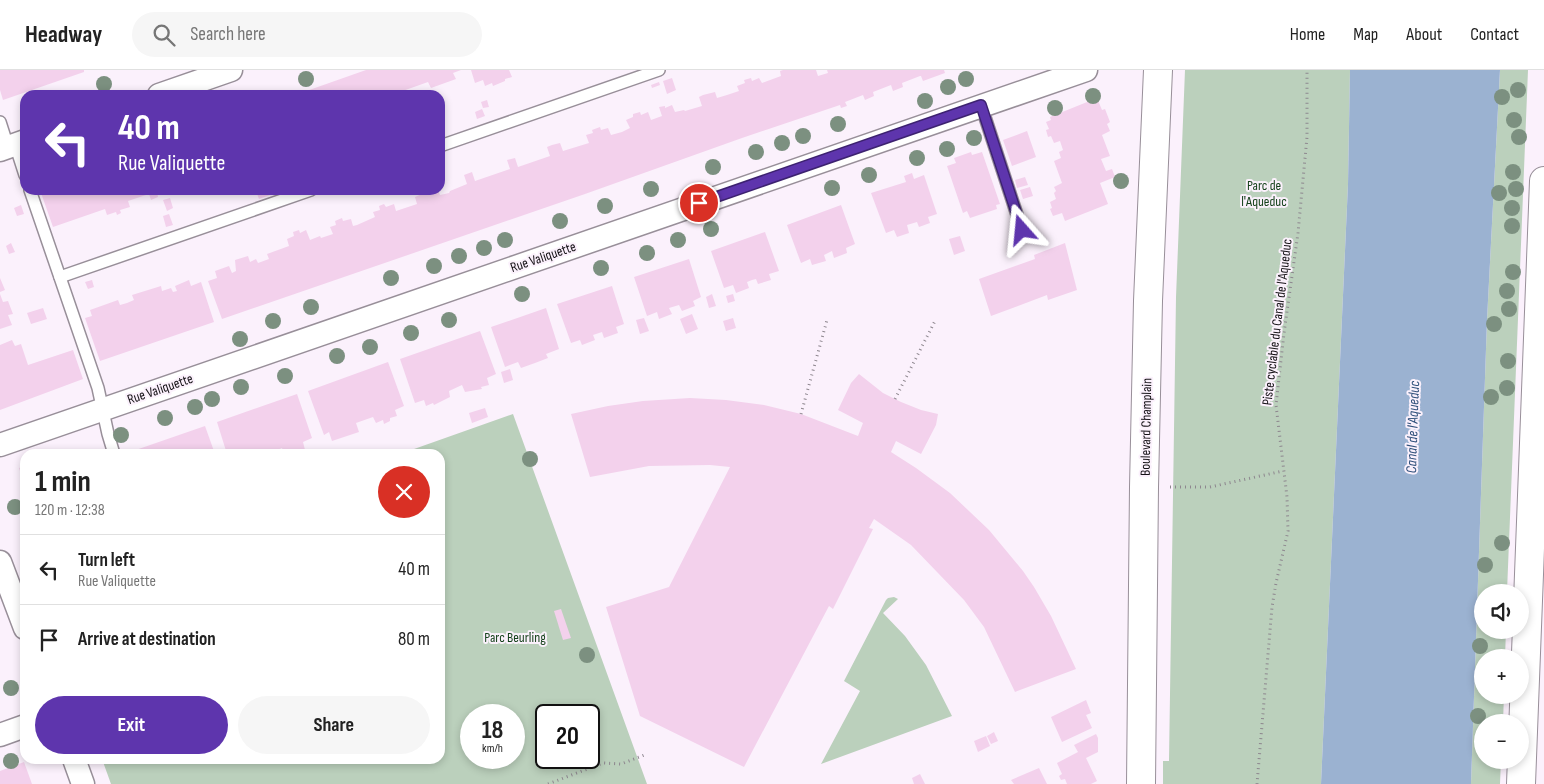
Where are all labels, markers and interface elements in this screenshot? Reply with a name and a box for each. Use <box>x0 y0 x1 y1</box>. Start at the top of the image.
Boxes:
search box <box>132 12 482 57</box>
text: Headway <box>25 20 102 49</box>
icon: search <box>150 21 178 49</box>
text: Search here <box>190 23 266 46</box>
text: Home <box>1290 24 1325 45</box>
text: Map <box>1353 24 1378 45</box>
text: About <box>1406 24 1442 45</box>
text: Contact <box>1470 24 1519 45</box>
text: 40 m <box>118 107 180 150</box>
icon: left <box>35 110 100 175</box>
text: Rue Valiquette <box>118 150 225 177</box>
park label: Parc de l'Aqueduc <box>1241 177 1287 210</box>
pin <box>678 182 720 224</box>
icon: arrive <box>685 189 713 217</box>
position arrow <box>995 203 1047 255</box>
street label: Rue Valiquette <box>508 238 578 276</box>
street label: Piste cyclable du Canal de l'Aqueduc <box>1258 238 1296 406</box>
street label: Rue Valiquette <box>125 370 195 408</box>
street label: Boulevard Champlain <box>1137 378 1155 476</box>
water label: Canal de l'Aqueduc <box>1402 380 1424 474</box>
text: 1 min <box>35 464 91 500</box>
button: close <box>378 466 430 518</box>
text: 120 m · 12:38 <box>35 501 105 520</box>
text: Turn left <box>78 549 135 572</box>
icon: left <box>35 556 63 584</box>
text: 40 m <box>398 558 430 581</box>
text: Rue Valiquette <box>78 572 156 591</box>
map controls <box>1474 584 1529 769</box>
button: sound <box>1474 584 1529 639</box>
icon: arrive <box>35 626 63 654</box>
text: Arrive at destination <box>78 628 216 651</box>
text: 80 m <box>398 628 430 651</box>
park label: Parc Beurling <box>484 629 546 646</box>
button: + <box>1474 649 1529 704</box>
button: Exit <box>35 696 228 754</box>
button: Share <box>238 696 430 754</box>
speed limit sign: 20 <box>535 704 600 769</box>
button: − <box>1474 714 1529 769</box>
text: 18 <box>482 715 503 746</box>
text: km/h <box>482 741 503 756</box>

